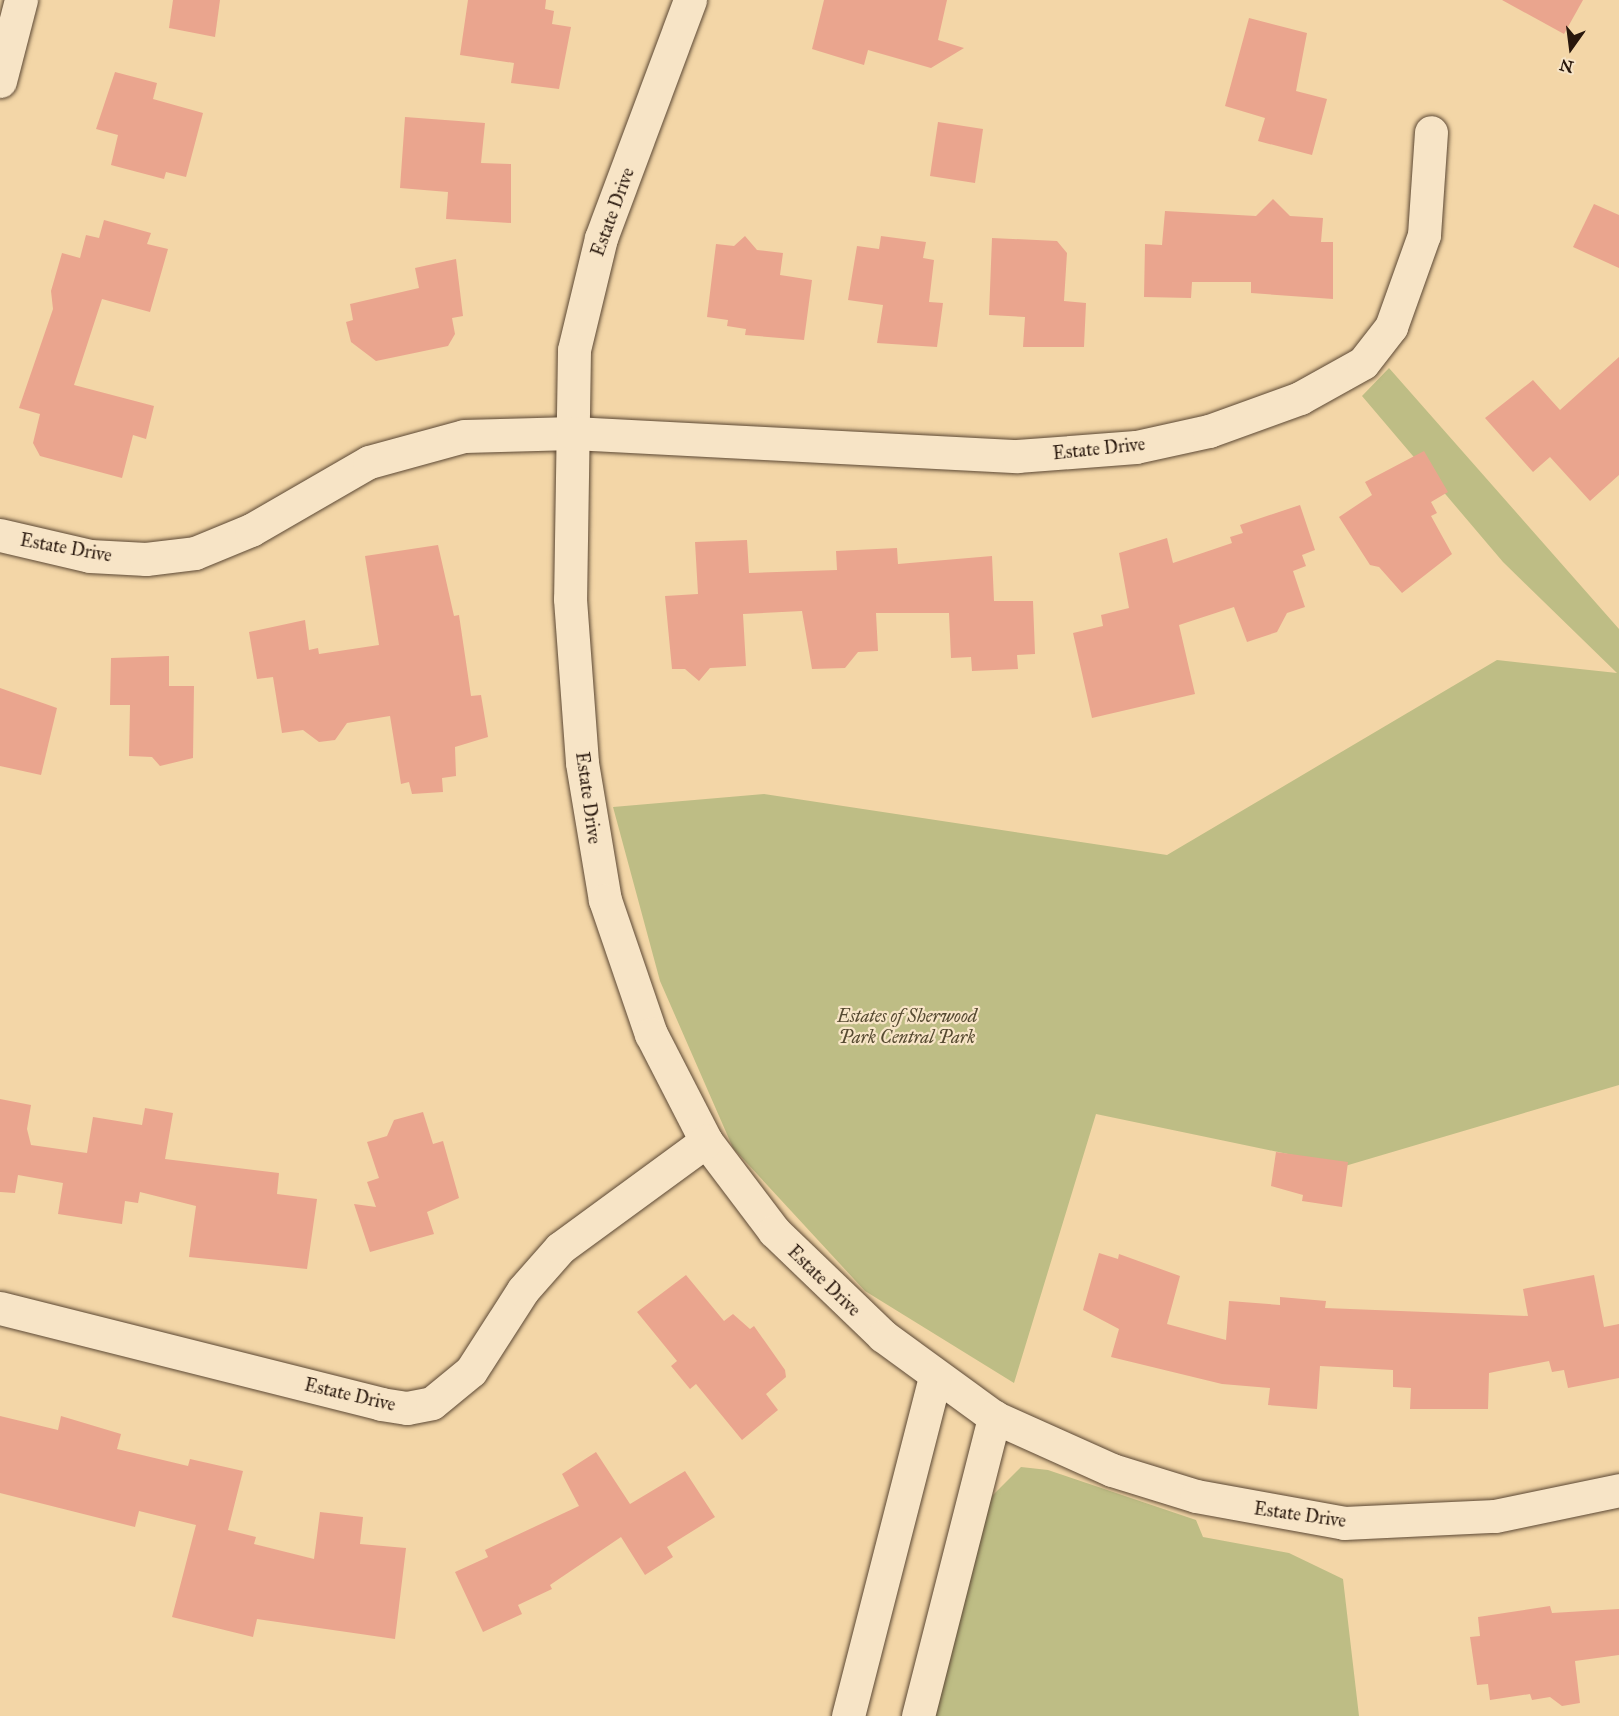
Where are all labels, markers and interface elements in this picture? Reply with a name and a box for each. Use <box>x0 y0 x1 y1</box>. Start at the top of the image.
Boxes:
north arrow <box>1541 18 1601 78</box>
text: N <box>1558 55 1575 77</box>
street label: Estate Drive <box>587 165 639 259</box>
street label: Estate Drive <box>1052 433 1146 465</box>
street label: Estate Drive <box>18 529 114 567</box>
street label: Estate Drive <box>571 751 605 845</box>
park label: Estates of Sherwood Park Central Park <box>837 1006 977 1048</box>
street label: Estate Drive <box>783 1241 865 1321</box>
street label: Estate Drive <box>302 1374 398 1416</box>
street label: Estate Drive <box>1253 1498 1347 1532</box>

